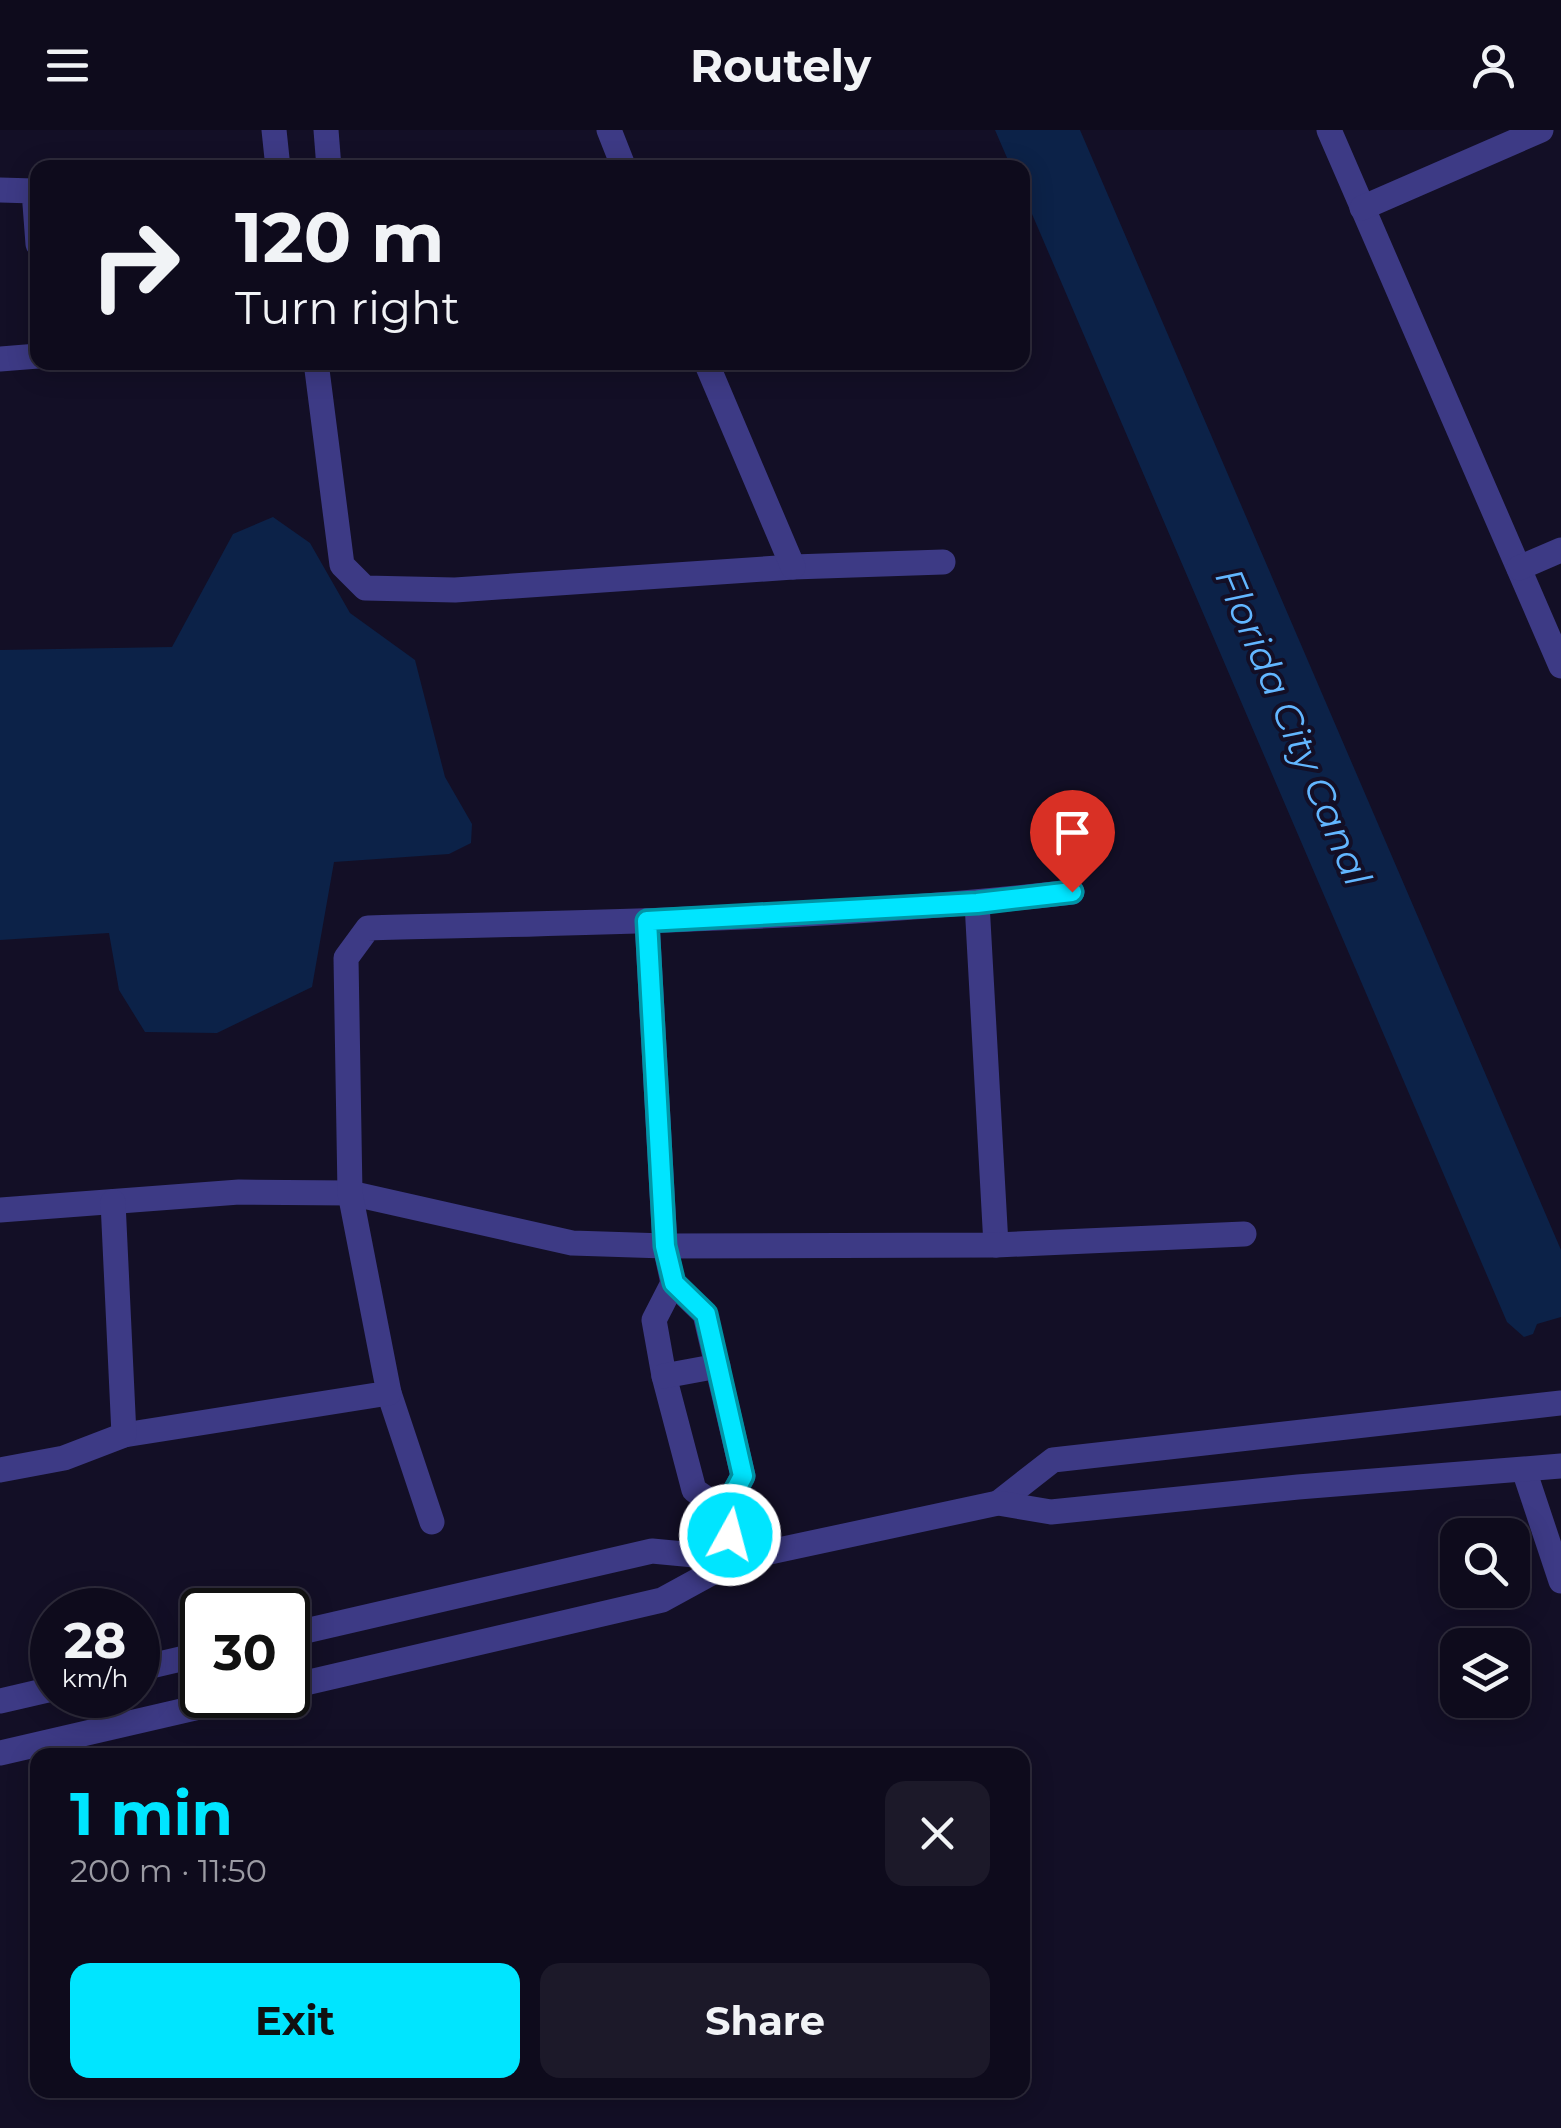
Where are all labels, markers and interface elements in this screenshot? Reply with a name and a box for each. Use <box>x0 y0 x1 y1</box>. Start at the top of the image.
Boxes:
icon: menu <box>40 38 95 93</box>
text: Routely <box>690 38 871 93</box>
icon: person <box>1466 38 1521 93</box>
text: 120 m <box>235 194 445 280</box>
icon: right <box>70 200 200 330</box>
text: Turn right <box>235 280 460 335</box>
water label: Florida City Canal <box>1205 561 1382 894</box>
pin <box>1030 790 1115 893</box>
icon: arrive <box>1045 805 1100 860</box>
position arrow <box>678 1483 782 1587</box>
map controls <box>1440 1518 1530 1718</box>
button: search <box>1440 1518 1530 1608</box>
speed limit sign: 30 <box>180 1588 310 1718</box>
text: 28 <box>64 1610 126 1671</box>
button: layers <box>1440 1628 1530 1718</box>
text: km/h <box>62 1663 128 1693</box>
text: 1 min <box>70 1777 233 1850</box>
button: close <box>885 1781 990 1886</box>
text: 200 m · 11:50 <box>70 1851 267 1890</box>
button: Exit <box>70 1963 520 2078</box>
button: Share <box>540 1963 990 2078</box>

